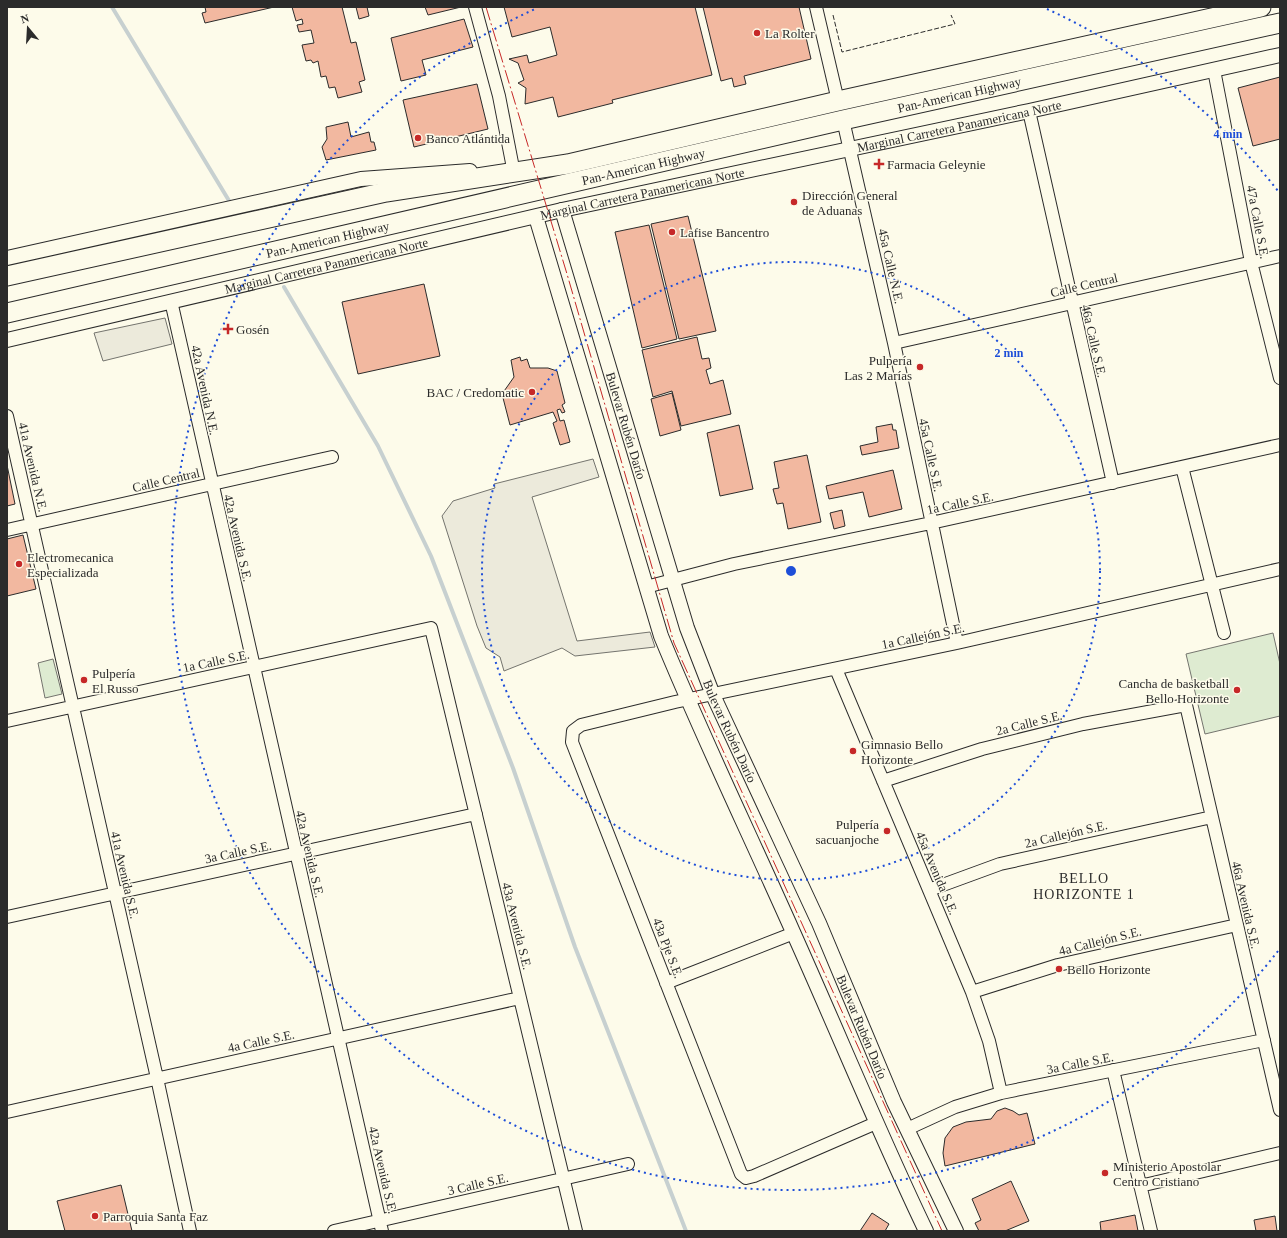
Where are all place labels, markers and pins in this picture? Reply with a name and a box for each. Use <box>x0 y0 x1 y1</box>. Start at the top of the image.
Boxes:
place label: La Rolter <box>765 26 815 41</box>
marker: La Rolter <box>752 28 762 38</box>
place label: Banco Atlántida <box>426 131 510 146</box>
marker: Banco Atlántida <box>413 133 423 143</box>
place label: Farmacia Geleynie <box>887 157 986 172</box>
marker: Farmacia Geleynie <box>874 159 884 169</box>
place label: Dirección General de Aduanas <box>802 188 898 218</box>
marker: Dirección General de Aduanas <box>789 197 799 207</box>
place label: Lafise Bancentro <box>680 225 769 240</box>
marker: Lafise Bancentro <box>667 227 677 237</box>
place label: Gosén <box>236 322 270 337</box>
marker: Gosén <box>223 324 233 334</box>
place label: Pulpería Las 2 Marías <box>844 353 912 383</box>
marker: Pulpería Las 2 Marías <box>915 362 925 372</box>
place label: BAC / Credomatic <box>427 385 524 400</box>
marker: BAC / Credomatic <box>527 387 537 397</box>
place label: Electromecanica Especializada <box>27 550 114 580</box>
marker: Electromecanica Especializada <box>14 559 24 569</box>
centre of rings <box>784 564 798 578</box>
place label: Pulpería El Russo <box>92 666 139 696</box>
marker: Pulpería El Russo <box>79 675 89 685</box>
place label: Cancha de basketball Bello Horizonte <box>1119 676 1229 706</box>
marker: Cancha de basketball Bello Horizonte <box>1232 685 1242 695</box>
place label: Gimnasio Bello Horizonte <box>861 737 943 767</box>
marker: Gimnasio Bello Horizonte <box>848 746 858 756</box>
place label: Pulpería sacuanjoche <box>815 817 879 847</box>
marker: Pulpería sacuanjoche <box>882 826 892 836</box>
place label: Bello Horizonte <box>1067 962 1151 977</box>
marker: Bello Horizonte <box>1054 964 1064 974</box>
place label: Ministerio Apostolar Centro Cristiano <box>1113 1159 1222 1189</box>
marker: Ministerio Apostolar Centro Cristiano <box>1100 1168 1110 1178</box>
place label: Parroquia Santa Faz <box>103 1209 208 1224</box>
marker: Parroquia Santa Faz <box>90 1211 100 1221</box>

